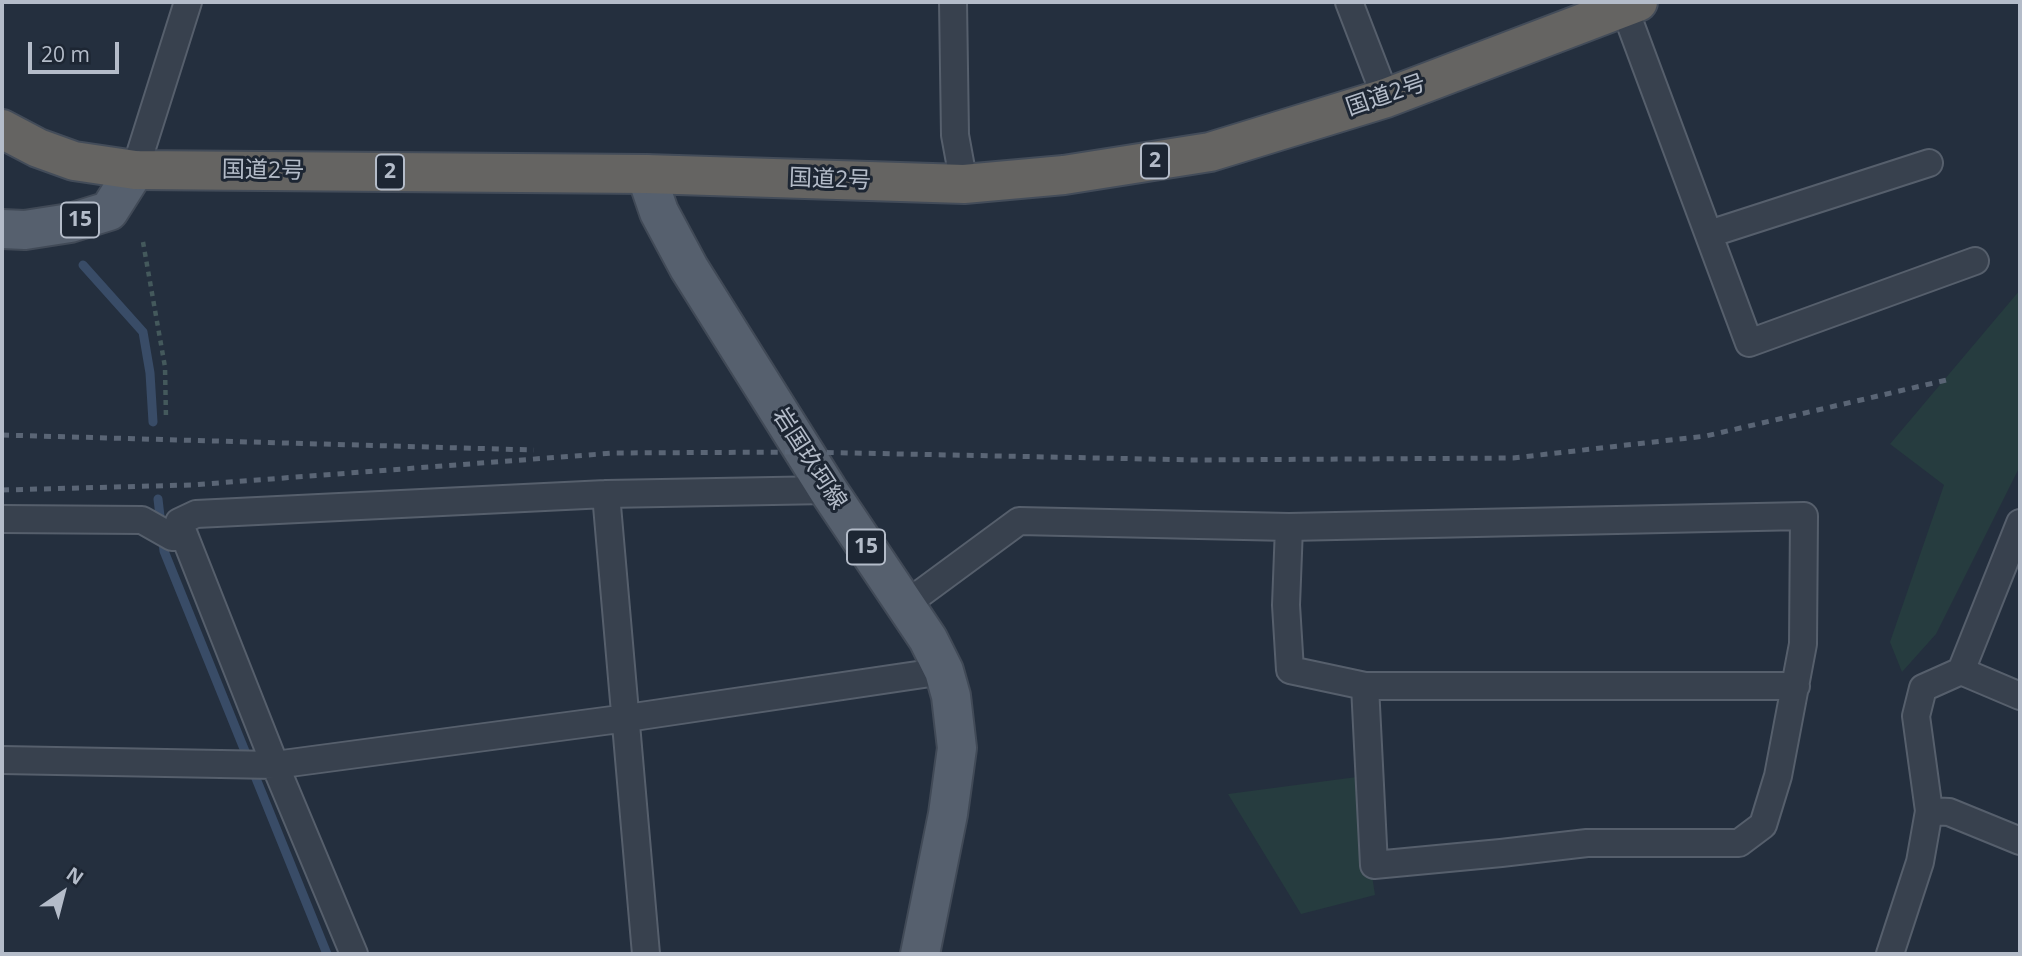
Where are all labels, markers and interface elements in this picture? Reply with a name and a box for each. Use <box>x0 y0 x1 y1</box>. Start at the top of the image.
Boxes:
scale bar <box>32 28 122 72</box>
text: 20 m <box>41 40 90 68</box>
street label: 国道2号 <box>1343 70 1429 122</box>
road number: 2 <box>1141 144 1169 178</box>
road number: 2 <box>376 154 404 190</box>
street label: 国道2号 <box>222 156 304 186</box>
street label: 国道2号 <box>788 165 872 195</box>
road number: 15 <box>61 202 99 238</box>
street label: 岩国玖珂線 <box>766 403 852 515</box>
road number: 15 <box>847 530 885 564</box>
north arrow <box>28 858 98 928</box>
text: N <box>61 861 89 891</box>

